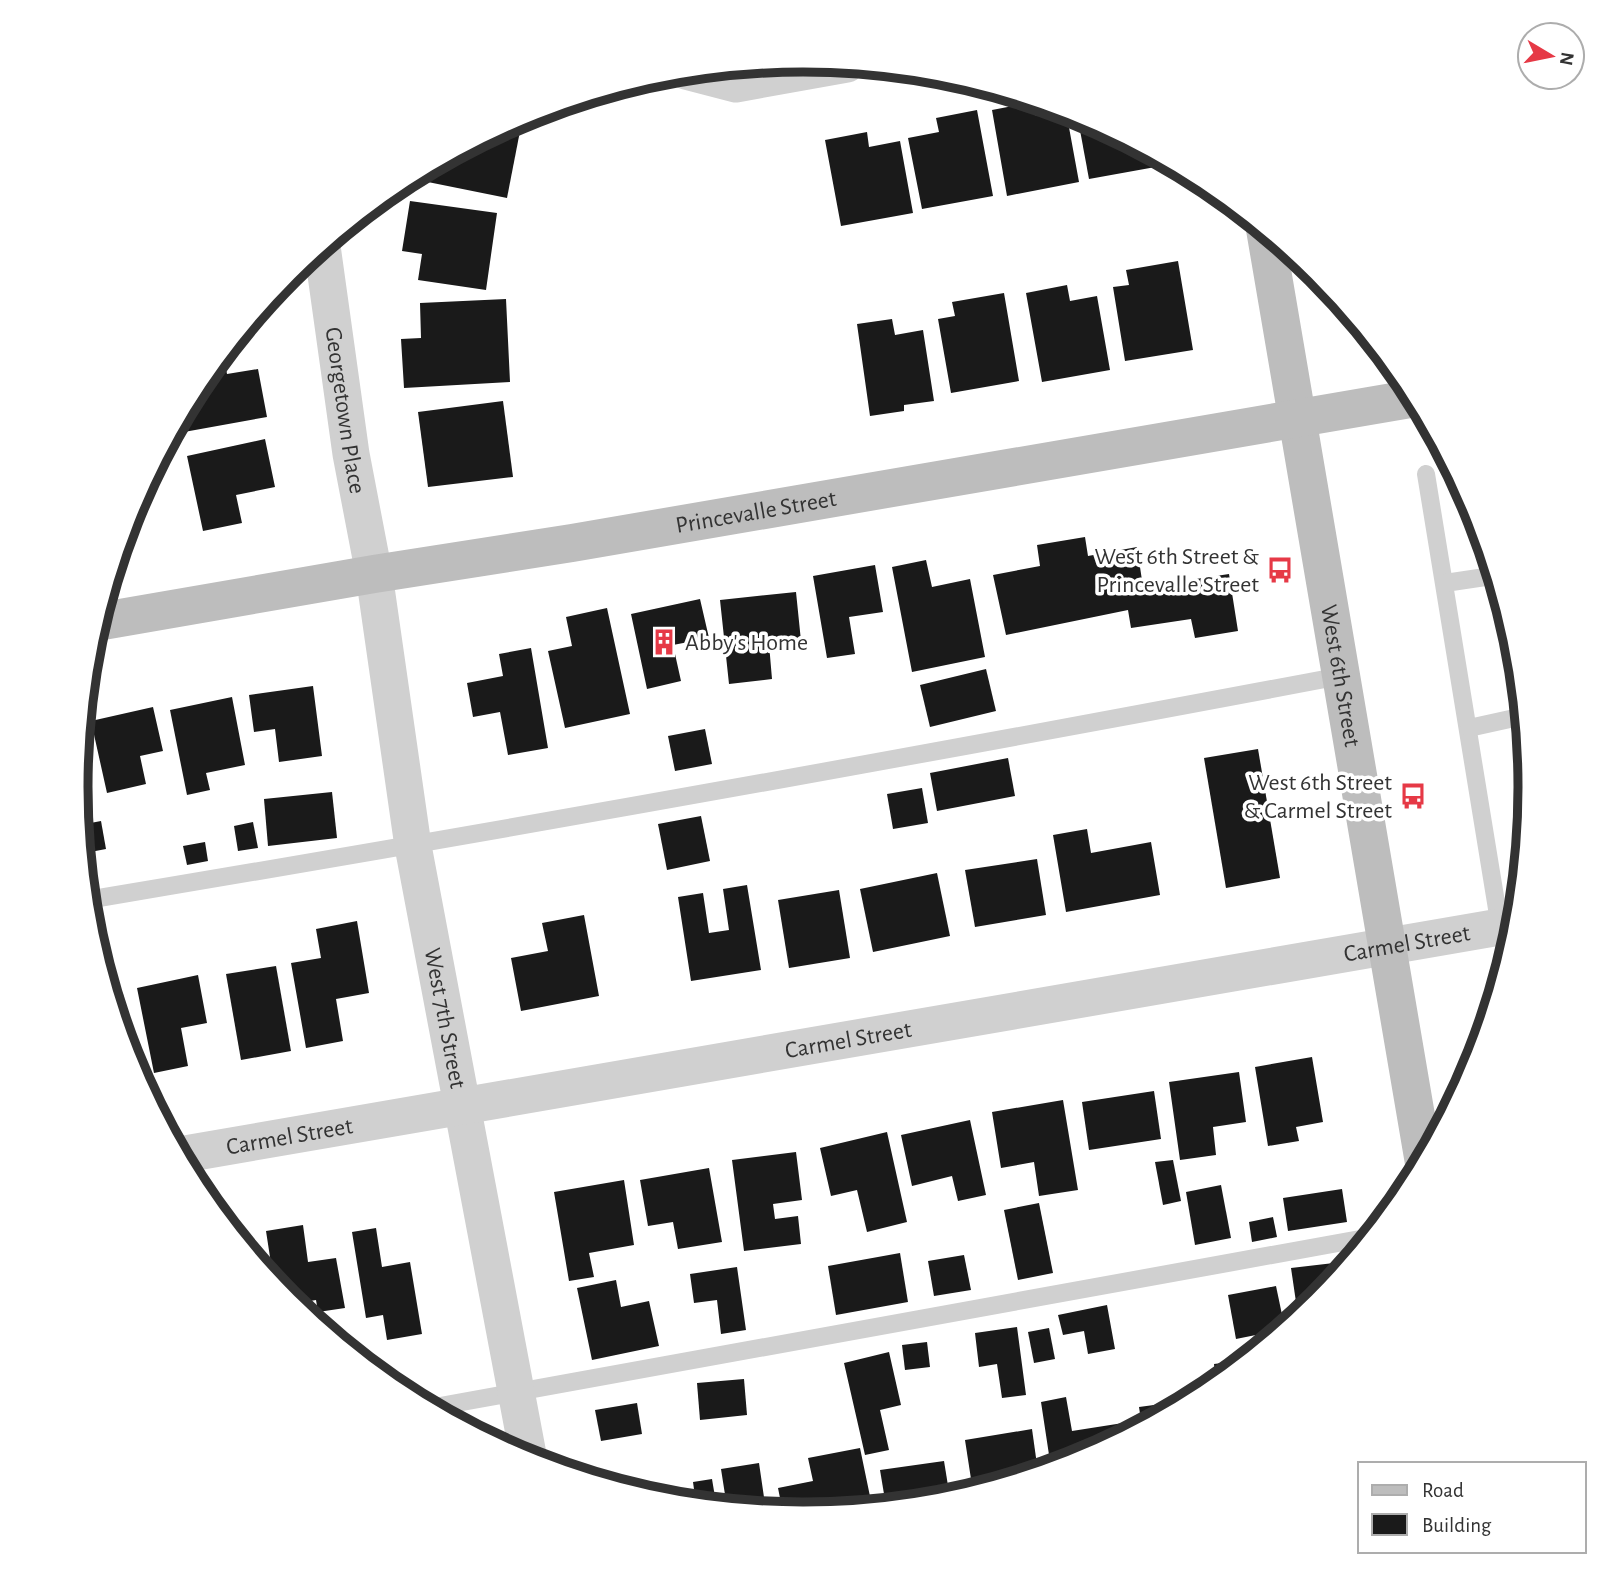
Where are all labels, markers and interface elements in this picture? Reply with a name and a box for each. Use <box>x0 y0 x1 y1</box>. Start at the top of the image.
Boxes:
north arrow <box>1516 21 1586 91</box>
text: N <box>1556 51 1577 67</box>
street label: Georgetown Place <box>320 326 369 496</box>
street label: Princevalle Street <box>674 487 839 538</box>
place label: West 6th Street & Princevalle Street <box>1095 545 1259 597</box>
bus stop icon: West 6th Street & Princevalle Street <box>1265 555 1295 585</box>
street label: West 6th Street <box>1316 603 1364 749</box>
building icon: Abby's Home <box>649 627 679 657</box>
place label: Abby's Home <box>685 631 808 655</box>
place label: West 6th Street & Carmel Street <box>1244 771 1392 823</box>
bus stop icon: West 6th Street & Carmel Street <box>1398 781 1428 811</box>
street label: Carmel Street <box>1342 921 1472 967</box>
street label: West 7th Street <box>419 946 470 1091</box>
street label: Carmel Street <box>783 1018 914 1063</box>
street label: Carmel Street <box>225 1114 355 1160</box>
legend <box>1358 1462 1586 1553</box>
text: Road <box>1422 1480 1464 1501</box>
text: Building <box>1422 1515 1492 1536</box>

